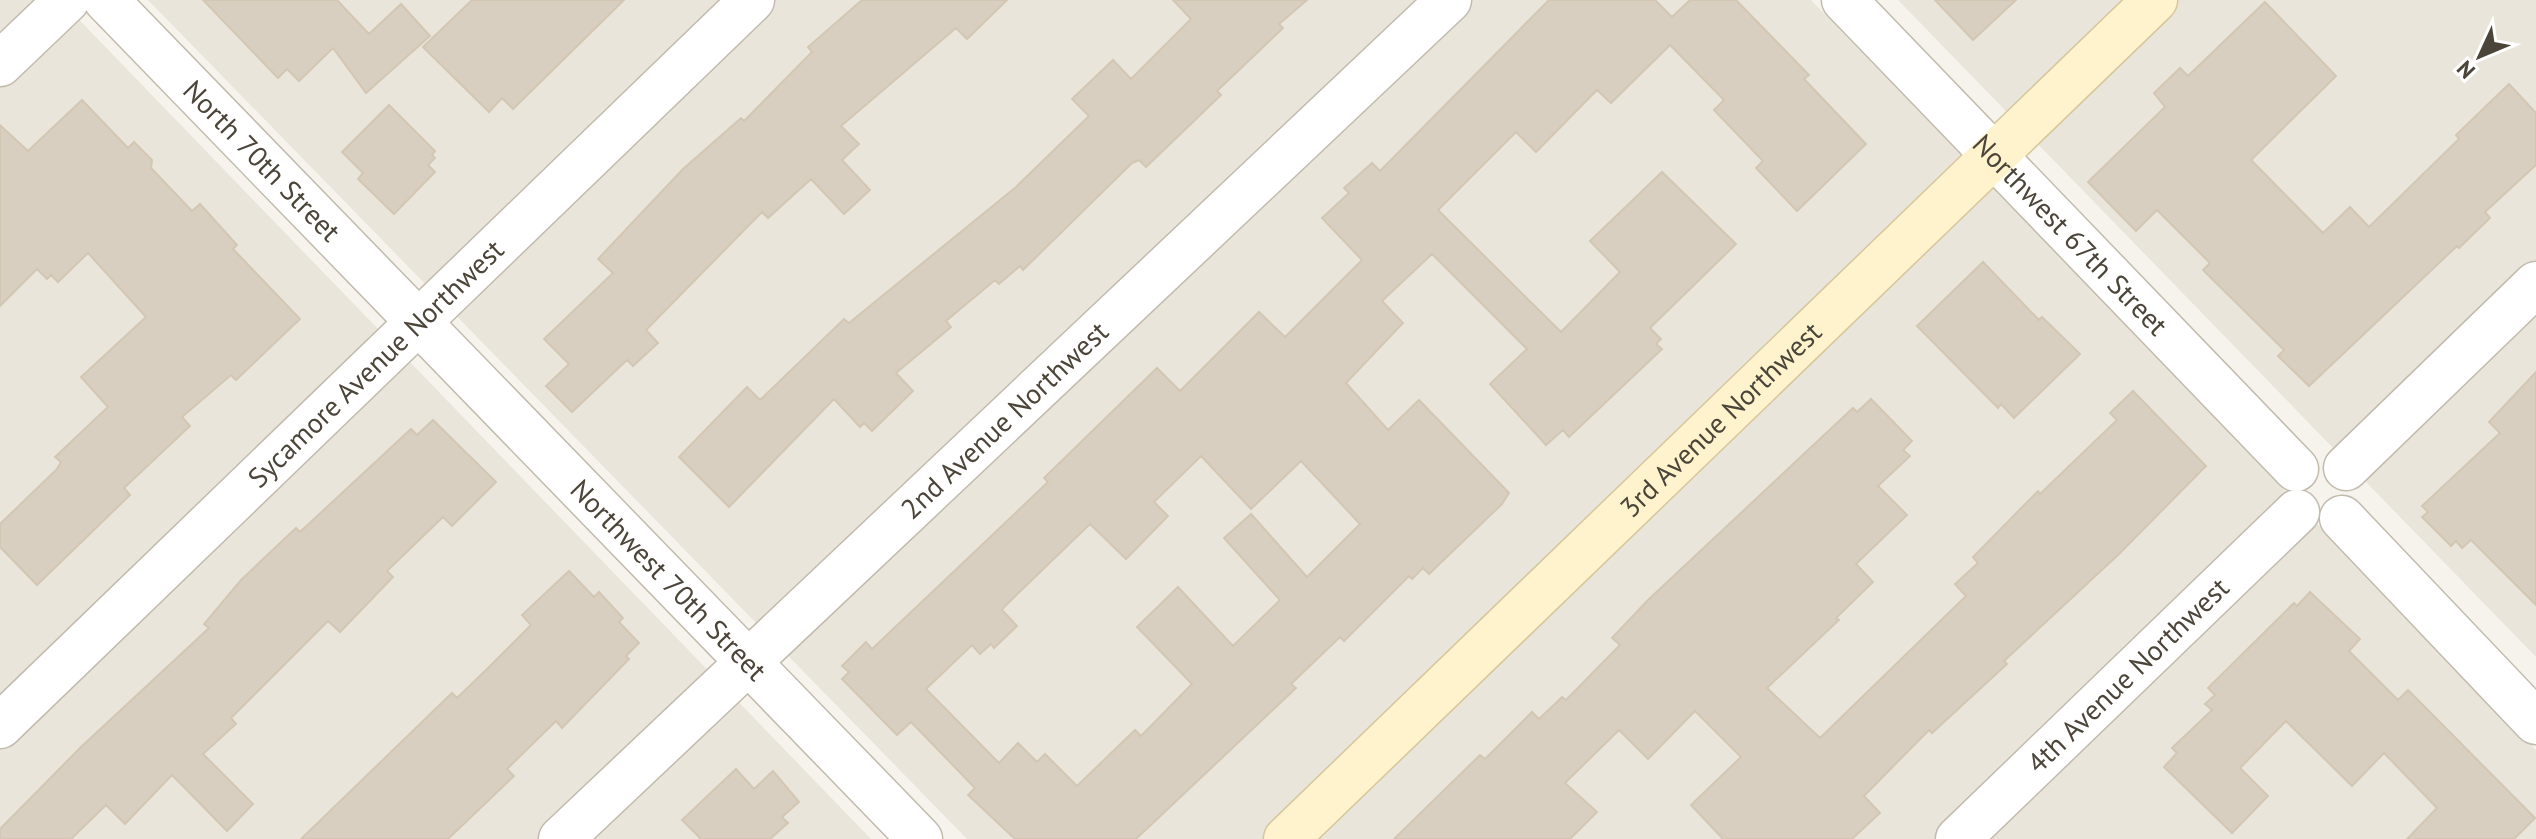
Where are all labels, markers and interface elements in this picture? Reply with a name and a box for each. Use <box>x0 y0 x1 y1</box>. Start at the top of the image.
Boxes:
north arrow <box>2440 16 2520 96</box>
text: N <box>2451 55 2481 85</box>
street label: North 70th Street <box>176 72 349 249</box>
street label: Northwest 67th Street <box>1965 126 2177 343</box>
street label: Sycamore Avenue Northwest <box>239 231 511 495</box>
street label: 2nd Avenue Northwest <box>892 312 1116 527</box>
street label: 3rd Avenue Northwest <box>1612 313 1829 525</box>
street label: Northwest 70th Street <box>563 471 776 689</box>
street label: 4th Avenue Northwest <box>2019 569 2237 781</box>

